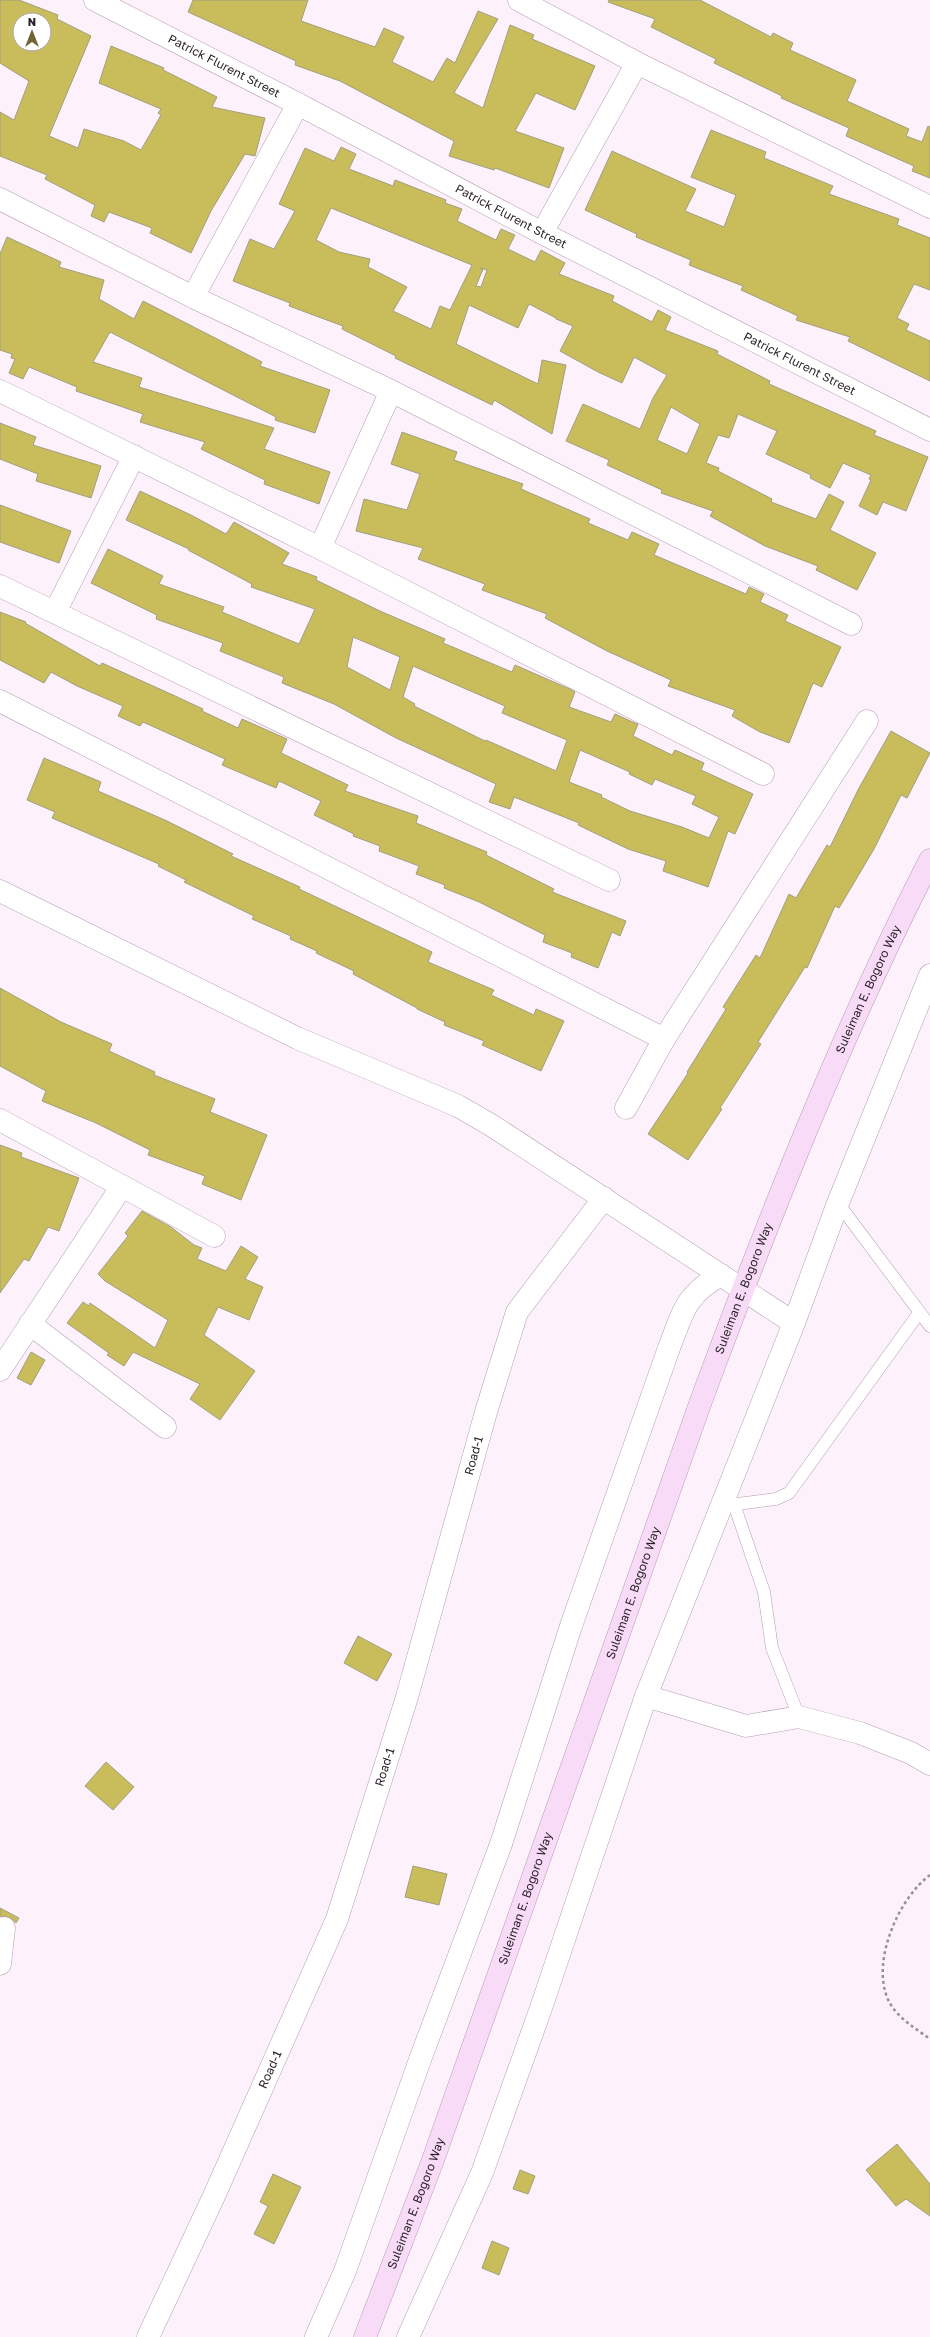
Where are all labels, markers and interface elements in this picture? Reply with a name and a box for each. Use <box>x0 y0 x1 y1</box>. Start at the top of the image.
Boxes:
north arrow <box>12 12 52 52</box>
text: N <box>28 15 36 28</box>
street label: Patrick Flurent Street <box>166 31 283 101</box>
street label: Patrick Flurent Street <box>453 181 570 251</box>
street label: Patrick Flurent Street <box>741 329 859 398</box>
street label: Suleiman E. Bogoro Way <box>832 922 904 1056</box>
street label: Suleiman E. Bogoro Way <box>711 1220 775 1356</box>
street label: Road-1 <box>461 1434 486 1477</box>
street label: Suleiman E. Bogoro Way <box>602 1524 663 1661</box>
street label: Road-1 <box>371 1746 398 1788</box>
street label: Suleiman E. Bogoro Way <box>495 1830 555 1967</box>
street label: Road-1 <box>255 2048 285 2091</box>
street label: Suleiman E. Bogoro Way <box>384 2135 447 2271</box>

